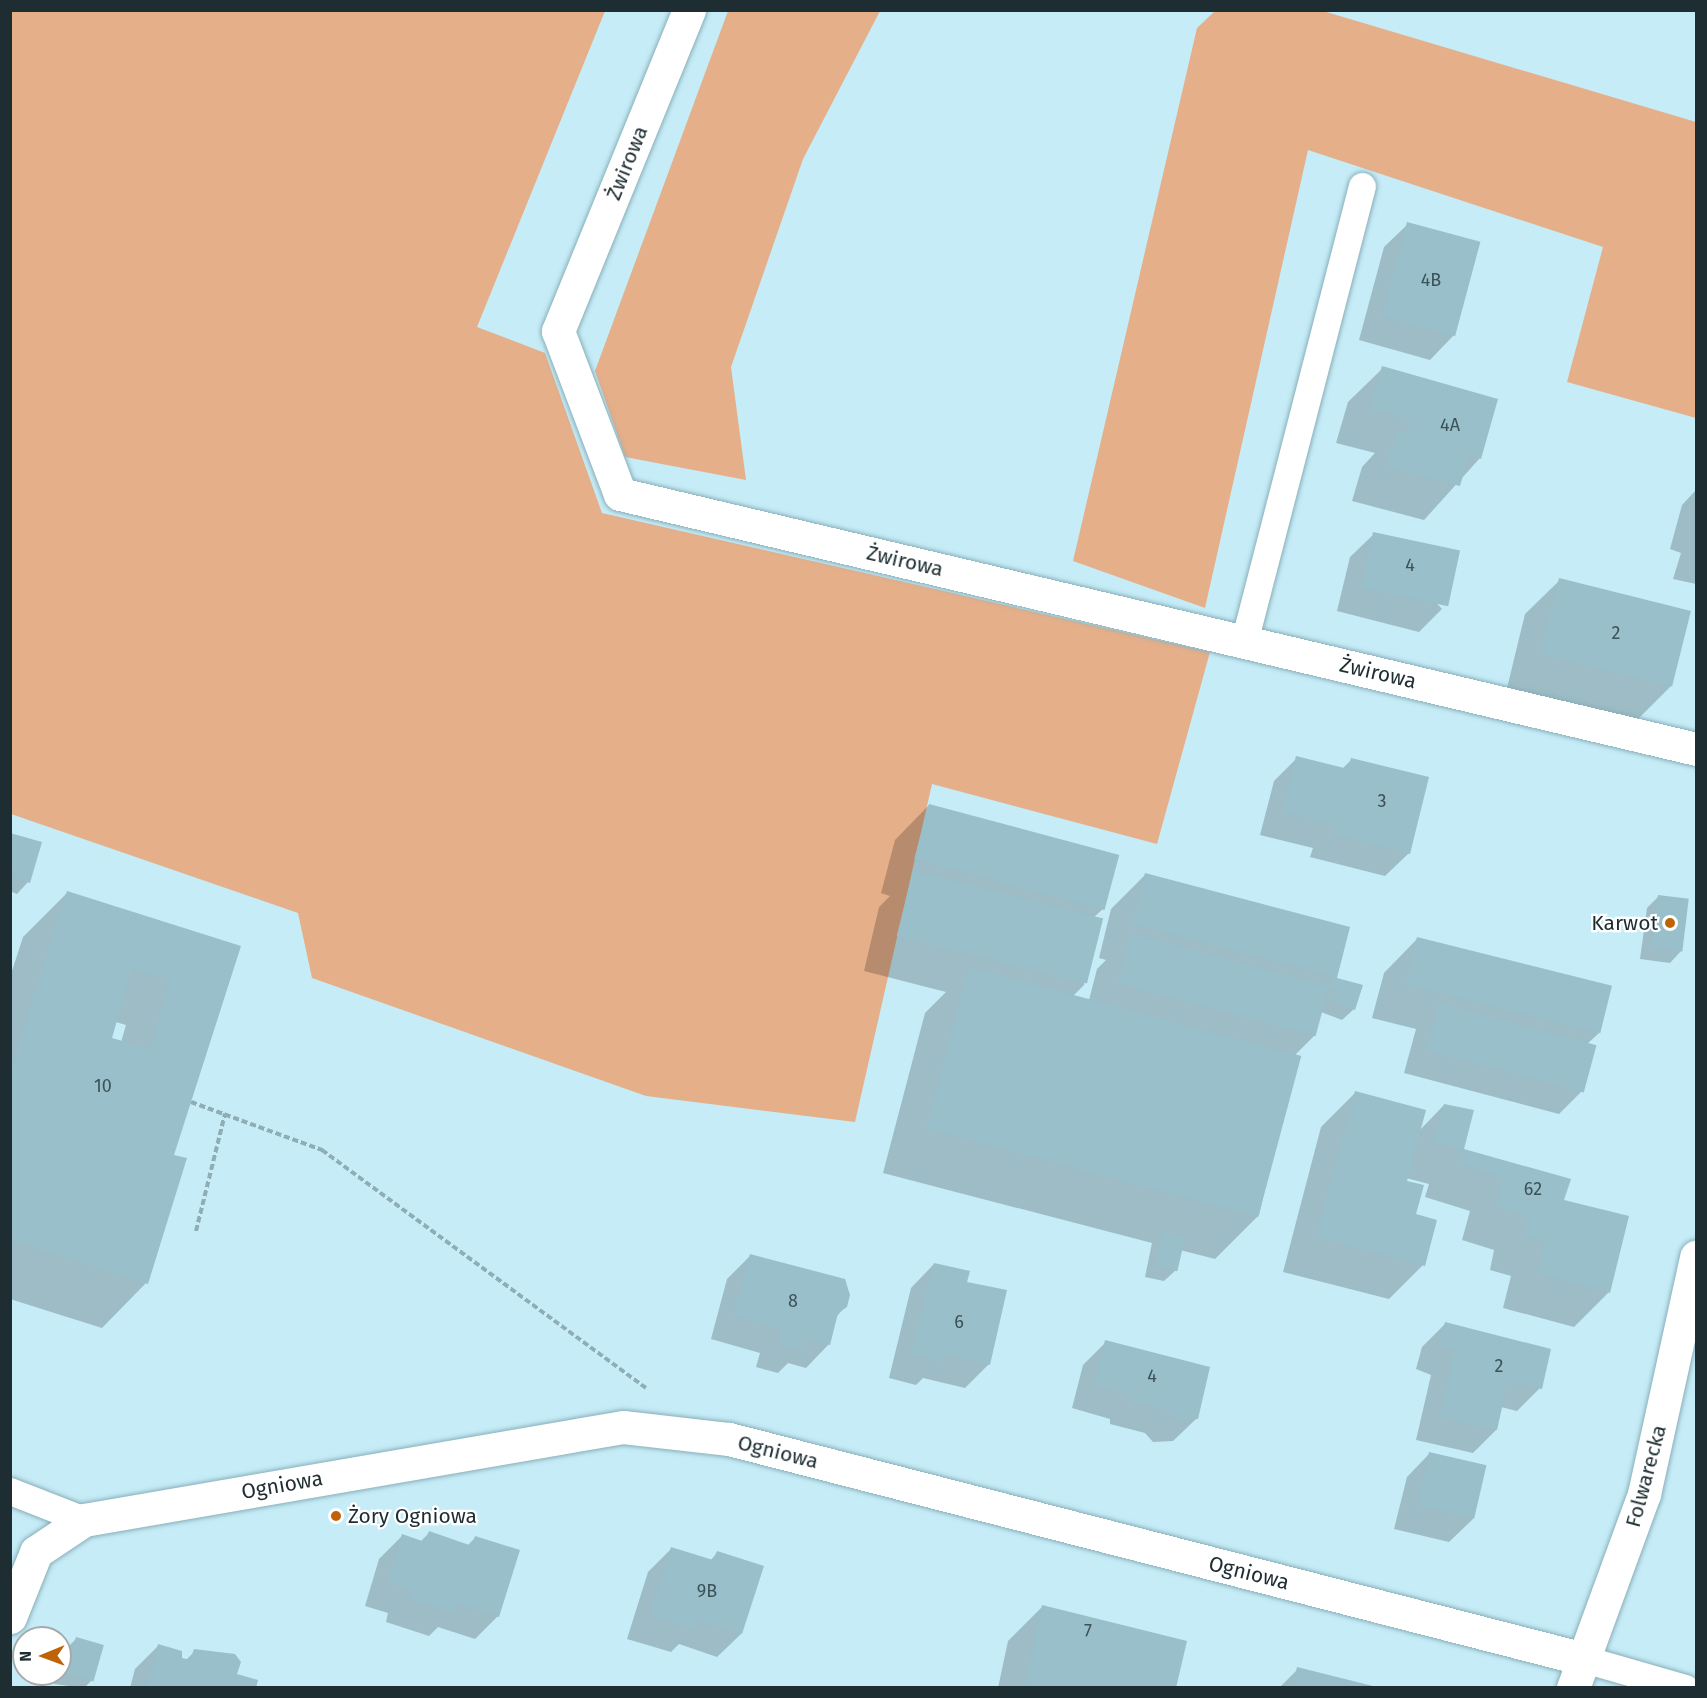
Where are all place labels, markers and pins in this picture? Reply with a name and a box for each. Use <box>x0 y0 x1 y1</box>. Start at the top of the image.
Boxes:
place label: Karwot <box>1591 910 1658 936</box>
marker: Karwot <box>1663 916 1677 930</box>
place label: Żory Ogniowa <box>348 1503 477 1529</box>
marker: Żory Ogniowa <box>329 1509 343 1523</box>

